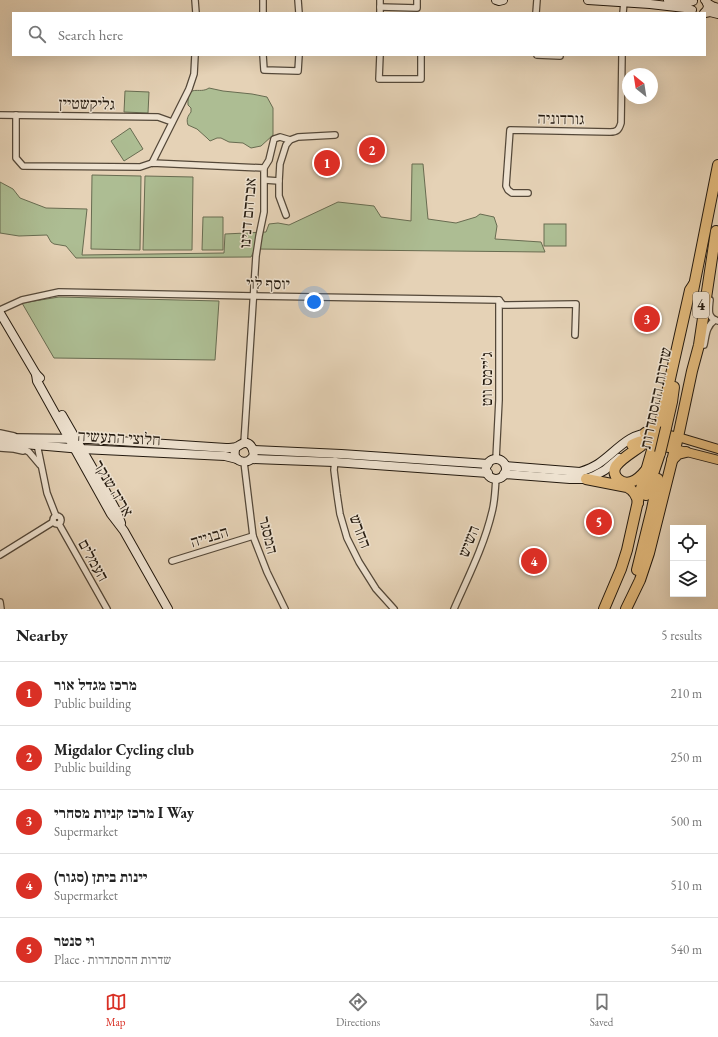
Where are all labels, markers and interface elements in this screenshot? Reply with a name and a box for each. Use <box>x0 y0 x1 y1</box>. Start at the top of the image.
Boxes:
search box <box>12 12 706 56</box>
icon: search <box>26 23 48 45</box>
text: Search here <box>58 25 123 44</box>
north arrow <box>622 68 658 104</box>
street label: גליקשטיין <box>59 93 115 114</box>
street label: גורדוניה <box>537 108 585 129</box>
pin: 2 <box>359 135 385 165</box>
pin: 1 <box>314 148 340 178</box>
street label: אברהם דנינו <box>234 177 261 249</box>
street label: יוסף לוי <box>246 273 290 294</box>
your location <box>304 292 324 312</box>
road number: 4 <box>693 292 709 318</box>
pin: 3 <box>634 304 660 334</box>
street label: שדרות ההסתדרות <box>634 345 677 451</box>
street label: ג'יימס ווט <box>476 352 497 406</box>
street label: חלוצי התעשיה <box>77 425 161 450</box>
street label: אריה שנקר <box>88 456 139 520</box>
pin: 5 <box>586 507 612 537</box>
street label: החרש <box>345 511 377 551</box>
street label: המסגר <box>254 514 283 556</box>
street label: הבנייה <box>188 521 231 552</box>
street label: השיש <box>453 522 484 560</box>
map controls <box>670 525 706 597</box>
button: locate <box>670 525 706 561</box>
street label: העמלים <box>73 535 114 585</box>
pin: 4 <box>521 546 547 576</box>
button: layers <box>670 561 706 597</box>
text: Nearby <box>16 624 68 646</box>
text: 5 results <box>661 627 702 644</box>
text: מרכז מגדל אור <box>54 675 137 694</box>
text: 1 <box>26 685 32 702</box>
text: 210 m <box>671 685 702 702</box>
text: Public building <box>54 695 131 712</box>
text: Migdalor Cycling club <box>54 740 194 759</box>
text: 2 <box>26 749 32 766</box>
text: 250 m <box>671 749 702 766</box>
text: Public building <box>54 759 131 776</box>
text: מרכז קניות מסחרי I Way <box>54 803 194 822</box>
text: 3 <box>26 813 32 830</box>
text: 500 m <box>671 813 702 830</box>
text: Supermarket <box>54 823 118 840</box>
text: יינות ביתן (סגור) <box>54 867 147 886</box>
text: 4 <box>26 877 32 894</box>
text: 510 m <box>671 877 702 894</box>
text: Supermarket <box>54 887 118 904</box>
text: וי סנטר <box>54 931 95 950</box>
text: 5 <box>26 941 32 958</box>
text: 540 m <box>671 941 702 958</box>
text: Place · שדרות ההסתדרות <box>54 951 171 968</box>
tab: Map <box>105 991 127 1029</box>
tab: Directions <box>336 991 380 1029</box>
tab: Saved <box>590 991 613 1029</box>

